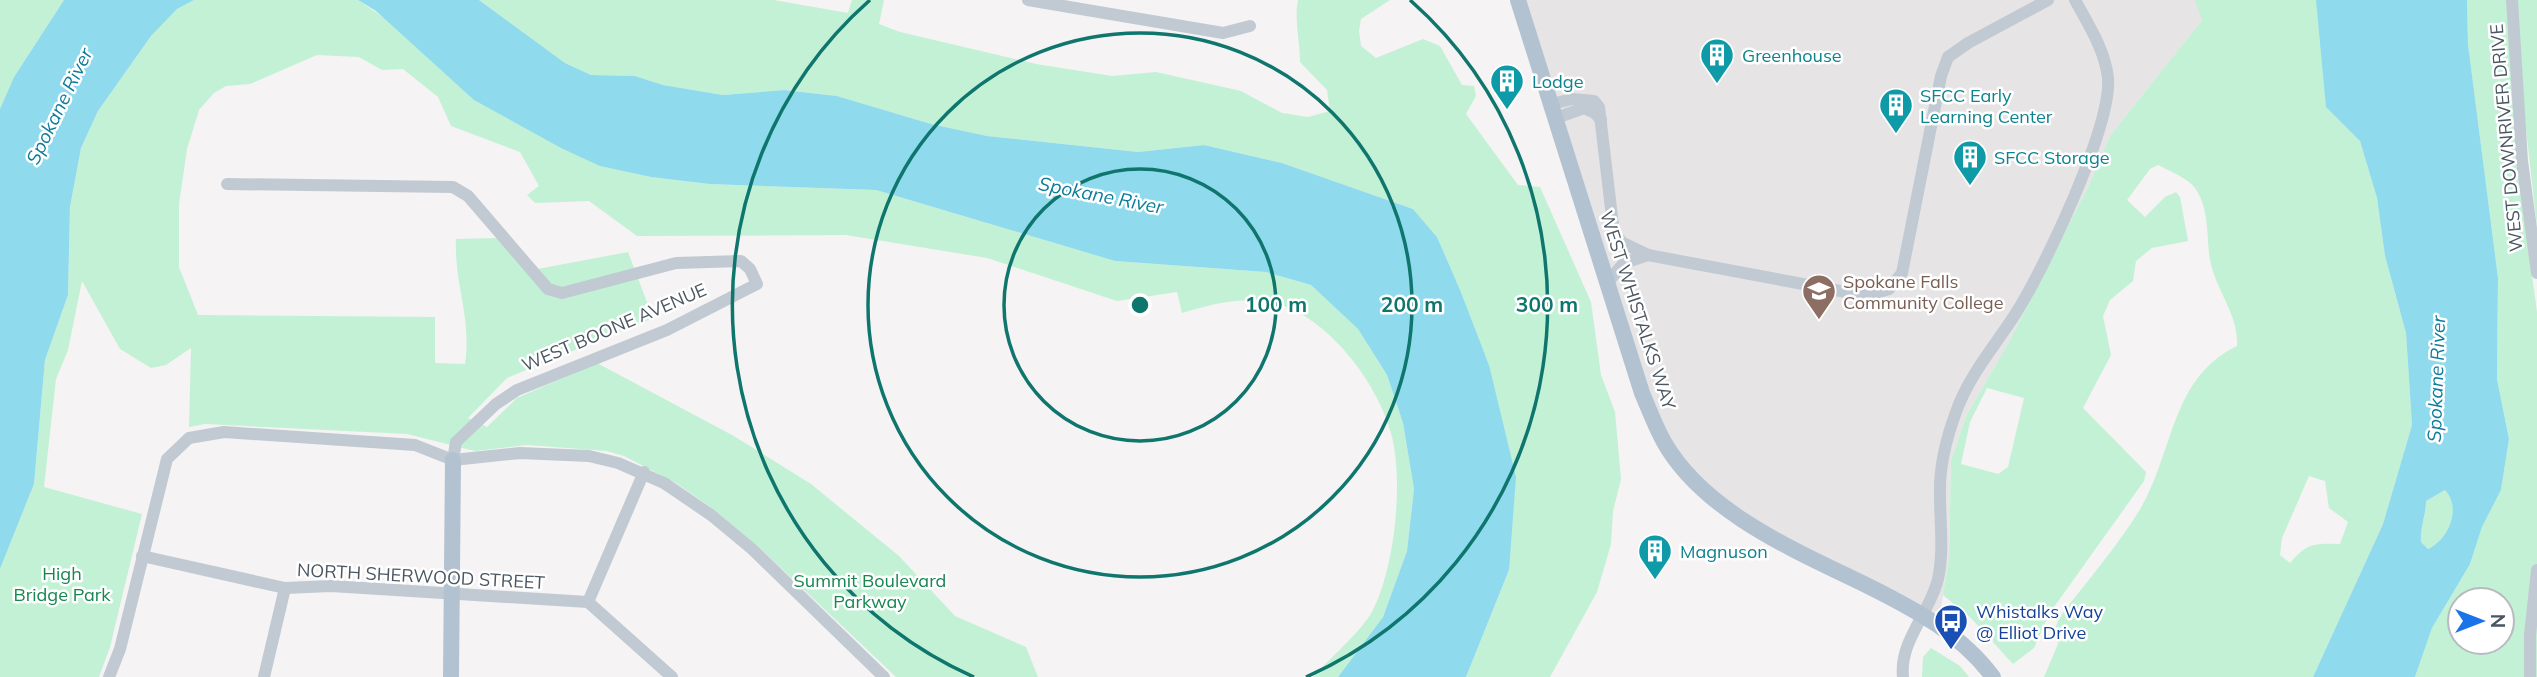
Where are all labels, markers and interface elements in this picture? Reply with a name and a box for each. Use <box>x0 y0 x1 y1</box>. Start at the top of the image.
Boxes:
street label: WEST DOWNRIVER DRIVE <box>2485 23 2527 253</box>
building icon: Greenhouse <box>1698 36 1736 85</box>
water label: Spokane River <box>20 43 98 168</box>
place label: Greenhouse <box>1742 44 1842 67</box>
building icon: Lodge <box>1488 62 1526 111</box>
place label: Lodge <box>1532 70 1583 93</box>
place label: SFCC Early Learning Center <box>1920 84 2053 128</box>
building icon: SFCC Early Learning Center <box>1877 86 1915 135</box>
building icon: SFCC Storage <box>1951 138 1989 187</box>
place label: SFCC Storage <box>1994 146 2110 169</box>
water label: Spokane River <box>1037 171 1166 219</box>
street label: WEST WHISTALKS WAY <box>1595 208 1681 413</box>
place label: Spokane Falls Community College <box>1843 270 2003 314</box>
school or university icon: Spokane Falls Community College <box>1800 272 1838 321</box>
street label: WEST BOONE AVENUE <box>518 278 710 376</box>
text: 100 m <box>1245 291 1307 317</box>
text: 200 m <box>1381 291 1443 317</box>
text: 300 m <box>1516 291 1578 317</box>
centre of rings <box>1128 293 1152 317</box>
water label: Spokane River <box>2422 314 2450 443</box>
building icon: Magnuson <box>1636 532 1674 581</box>
place label: Magnuson <box>1680 540 1768 563</box>
street label: NORTH SHERWOOD STREET <box>296 558 546 594</box>
park label: High Bridge Park <box>13 562 111 606</box>
park label: Summit Boulevard Parkway <box>794 569 946 613</box>
north arrow <box>2446 586 2516 656</box>
place label: Whistalks Way @ Elliot Drive <box>1976 600 2103 644</box>
bus stop icon: Whistalks Way @ Elliot Drive <box>1932 602 1970 651</box>
text: N <box>2486 614 2510 628</box>

